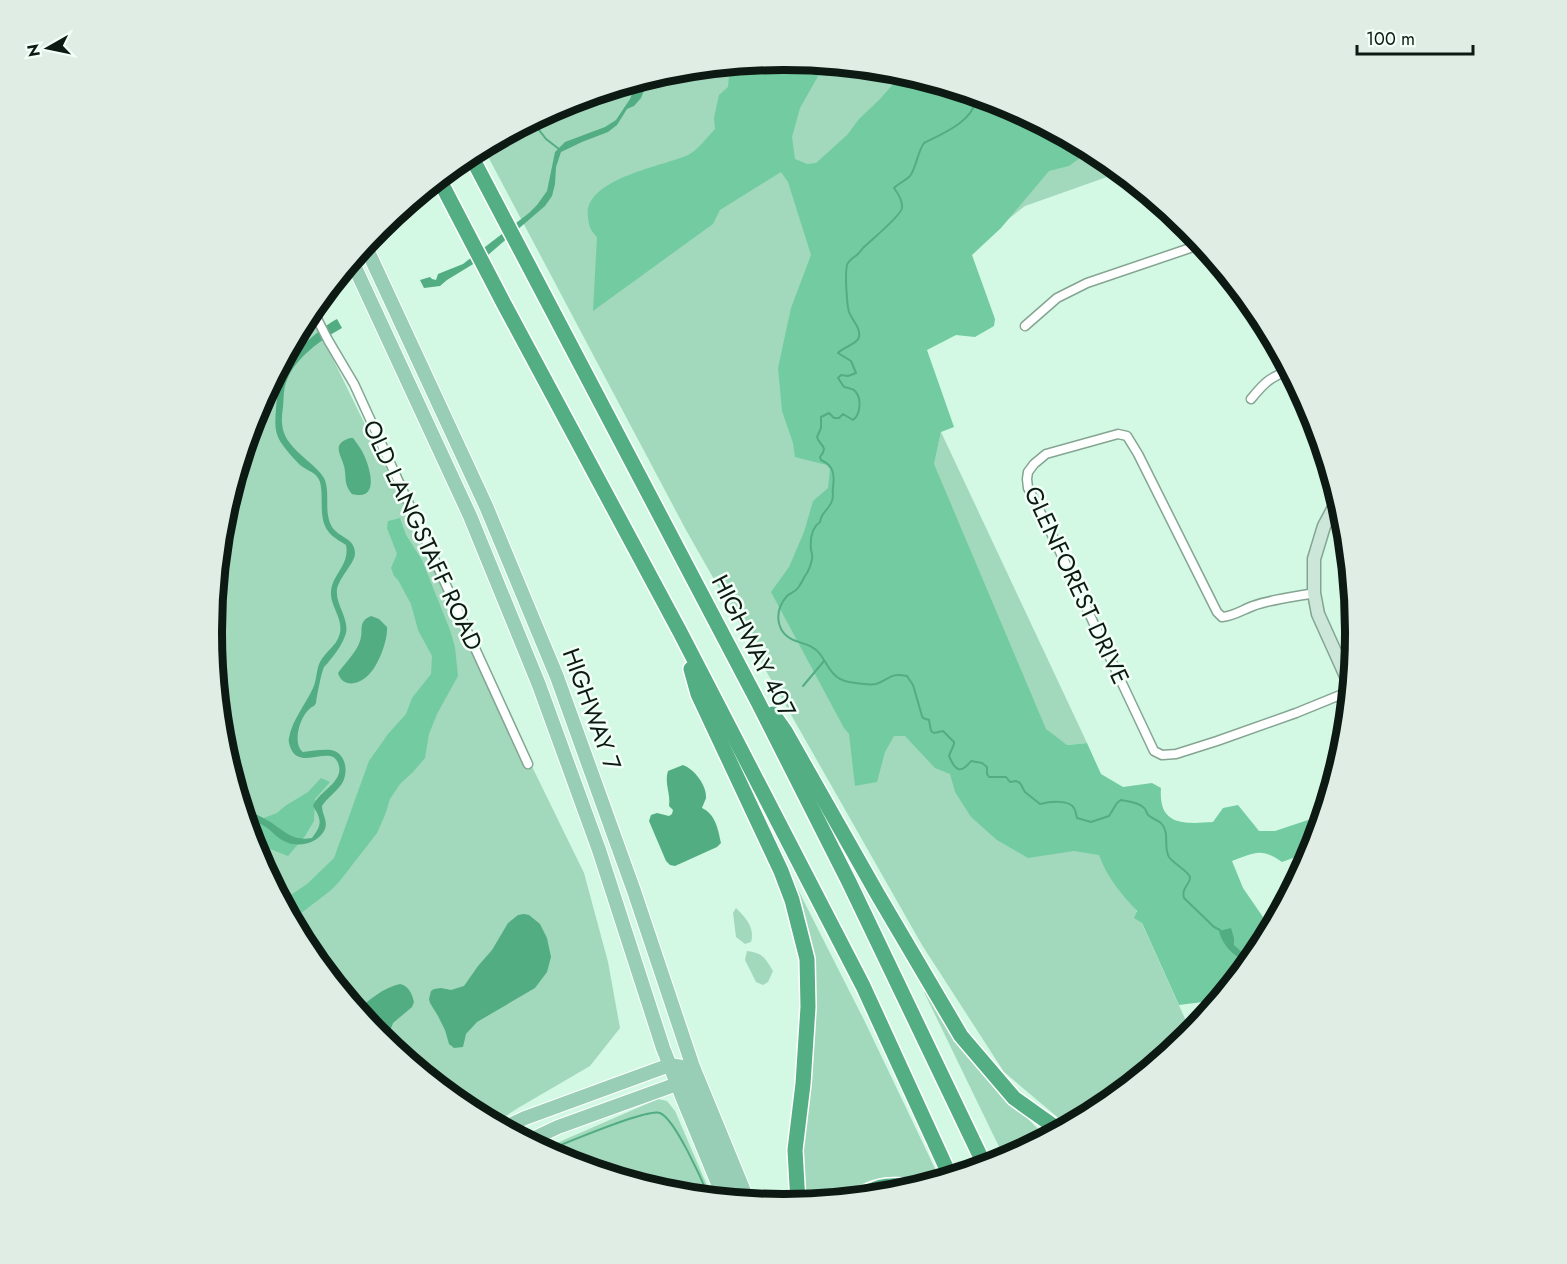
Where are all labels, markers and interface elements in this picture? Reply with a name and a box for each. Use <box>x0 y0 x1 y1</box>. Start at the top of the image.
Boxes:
north arrow <box>18 18 78 78</box>
scale bar <box>1357 18 1472 56</box>
text: 100 m <box>1366 26 1415 52</box>
text: N <box>21 42 46 58</box>
street label: OLD LANGSTAFF ROAD <box>354 414 492 656</box>
street label: GLENFOREST DRIVE <box>1016 480 1138 690</box>
street label: HIGHWAY 407 <box>703 569 805 724</box>
street label: HIGHWAY 7 <box>554 643 630 775</box>

